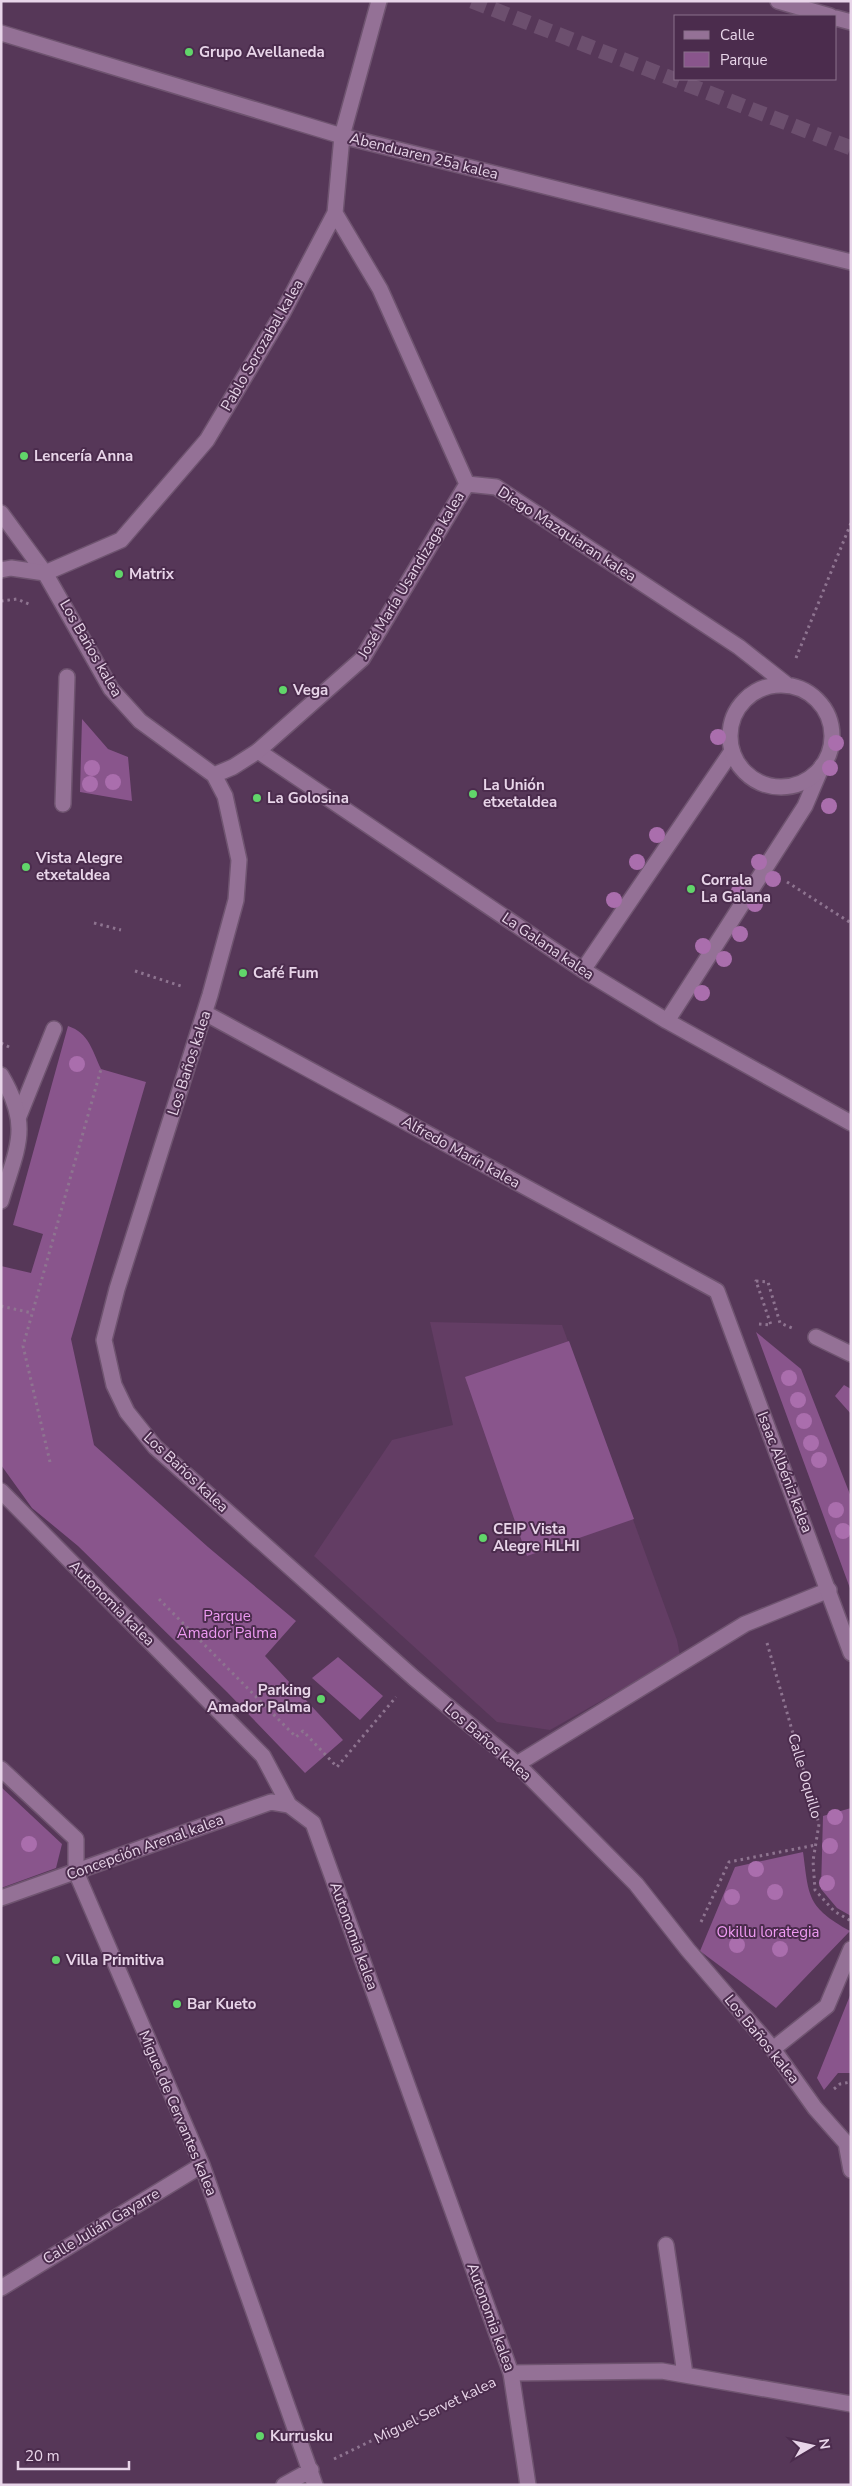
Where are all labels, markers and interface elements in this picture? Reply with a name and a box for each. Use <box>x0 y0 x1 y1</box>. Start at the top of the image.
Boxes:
legend <box>674 15 837 80</box>
text: Calle <box>720 25 755 45</box>
place label: Grupo Avellaneda <box>199 42 325 62</box>
marker: Grupo Avellaneda <box>183 46 195 58</box>
text: Parque <box>720 50 768 70</box>
street label: Abenduaren 25a kalea <box>348 128 500 184</box>
street label: Pablo Sorozabal kalea <box>216 276 308 414</box>
place label: Lencería Anna <box>34 446 133 466</box>
marker: Lencería Anna <box>18 450 30 462</box>
street label: Diego Mazquiaran kalea <box>494 482 640 586</box>
street label: José María Usandizaga kalea <box>353 488 469 663</box>
place label: Matrix <box>129 564 175 584</box>
marker: Matrix <box>113 568 125 580</box>
street label: Los Baños kalea <box>55 596 127 700</box>
place label: Vega <box>292 680 328 700</box>
marker: Vega <box>277 684 289 696</box>
place label: La Unión etxetaldea <box>483 775 557 812</box>
place label: La Golosina <box>267 788 349 808</box>
marker: La Unión etxetaldea <box>467 788 479 800</box>
marker: La Golosina <box>251 792 263 804</box>
place label: Vista Alegre etxetaldea <box>35 848 123 885</box>
marker: Vista Alegre etxetaldea <box>20 861 32 873</box>
place label: Corrala La Galana <box>701 870 771 907</box>
marker: Corrala La Galana <box>685 883 697 895</box>
street label: La Galana kalea <box>498 908 598 984</box>
place label: Café Fum <box>253 963 319 983</box>
marker: Café Fum <box>237 967 249 979</box>
street label: Los Baños kalea <box>163 1008 215 1118</box>
street label: Alfredo Marín kalea <box>398 1111 524 1193</box>
street label: Isaac Albéniz kalea <box>753 1409 817 1535</box>
street label: Los Baños kalea <box>139 1427 233 1517</box>
place label: CEIP Vista Alegre HLHI <box>493 1519 580 1556</box>
marker: CEIP Vista Alegre HLHI <box>477 1532 489 1544</box>
street label: Autonomia kalea <box>65 1556 159 1650</box>
park label: Parque Amador Palma <box>177 1606 277 1643</box>
place label: Parking Amador Palma <box>207 1680 311 1717</box>
marker: Parking Amador Palma <box>315 1693 327 1705</box>
street label: Los Baños kalea <box>440 1699 536 1785</box>
street label: Calle Oquillo <box>783 1731 827 1821</box>
street label: Concepción Arenal kalea <box>64 1809 226 1885</box>
street label: Autonomia kalea <box>325 1879 383 1993</box>
park label: Okillu lorategia <box>717 1922 819 1942</box>
place label: Villa Primitiva <box>65 1950 164 1970</box>
marker: Villa Primitiva <box>50 1954 62 1966</box>
street label: Los Baños kalea <box>720 1990 804 2088</box>
place label: Bar Kueto <box>187 1994 257 2014</box>
marker: Bar Kueto <box>171 1998 183 2010</box>
street label: Miguel de Cervantes kalea <box>134 2027 222 2199</box>
street label: Calle Julián Gayarre <box>39 2183 163 2269</box>
street label: Autonomia kalea <box>462 2260 520 2374</box>
street label: Miguel Servet kalea <box>371 2372 499 2448</box>
north arrow <box>787 2421 837 2471</box>
place label: Kurrusku <box>270 2426 333 2446</box>
marker: Kurrusku <box>254 2430 266 2442</box>
text: N <box>814 2437 835 2451</box>
scale bar <box>18 2438 129 2470</box>
text: 20 m <box>25 2446 60 2466</box>

